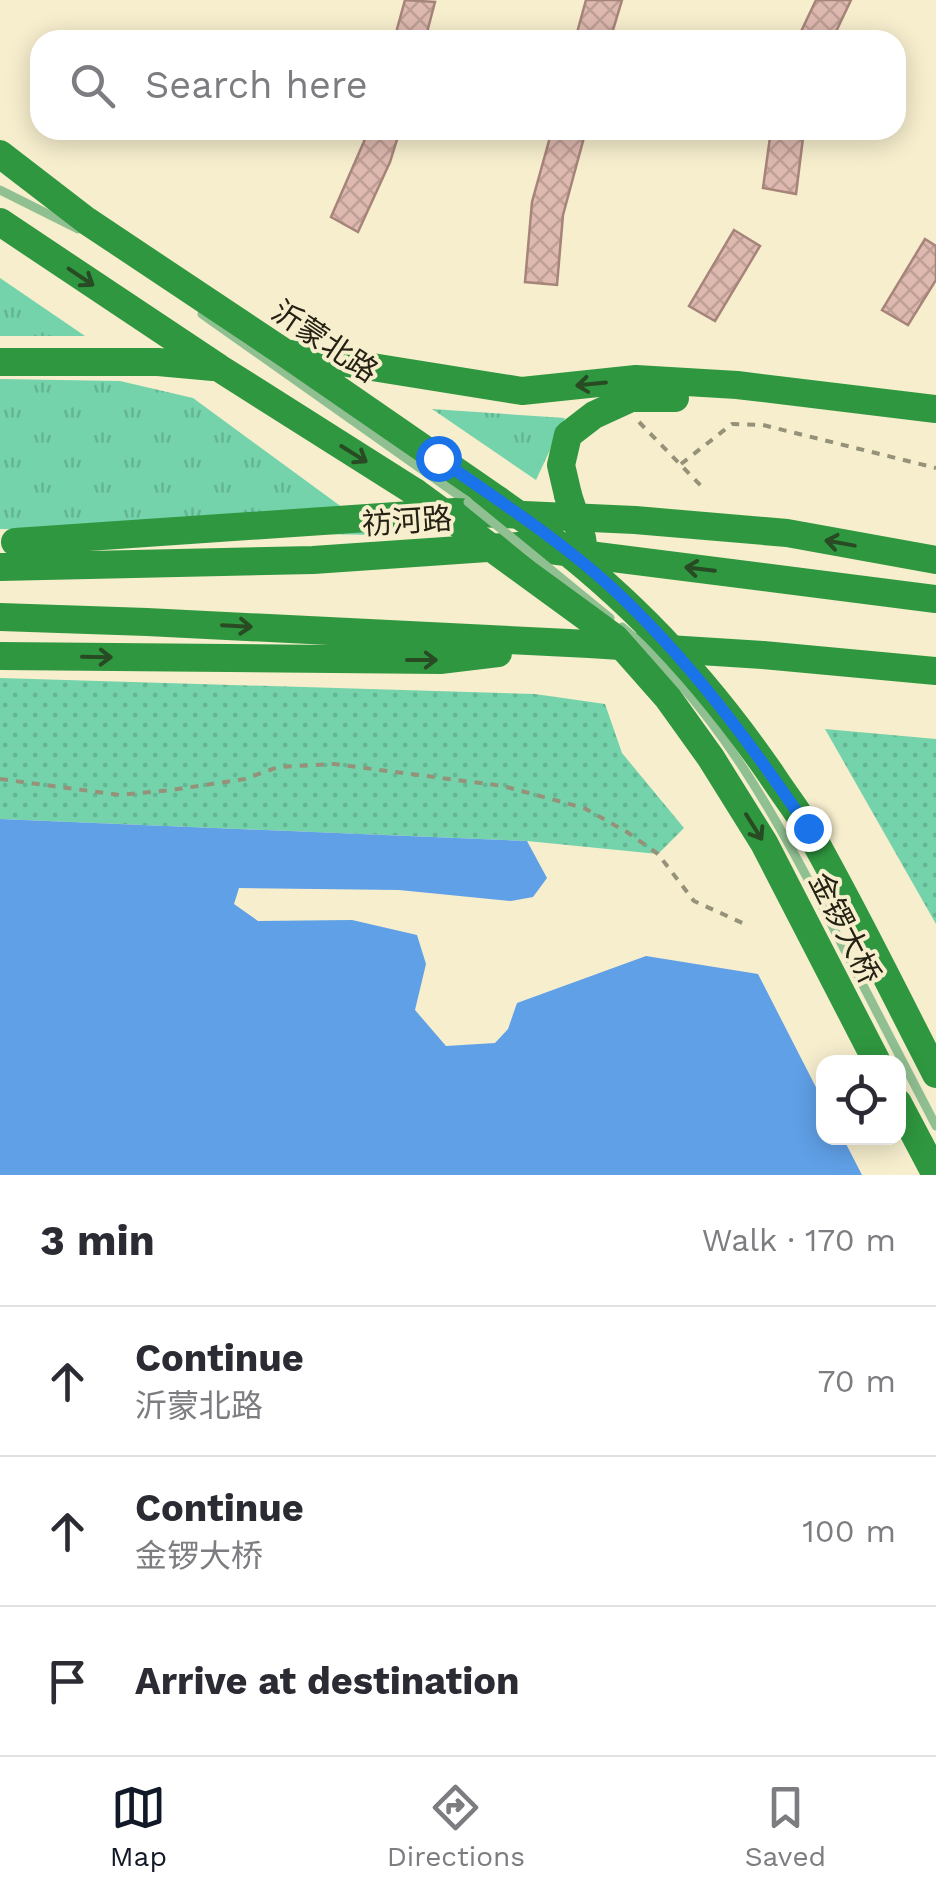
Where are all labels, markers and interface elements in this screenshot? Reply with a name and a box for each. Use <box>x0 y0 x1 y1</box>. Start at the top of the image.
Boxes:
search box <box>30 30 906 140</box>
icon: search <box>65 58 120 113</box>
text: Search here <box>145 63 368 107</box>
one-way arrow <box>66 266 95 287</box>
street label: 沂蒙北路 <box>265 293 385 389</box>
one-way arrow <box>576 375 608 394</box>
route start <box>416 436 462 482</box>
one-way arrow <box>339 443 367 464</box>
street label: 祊河路 <box>361 500 453 542</box>
one-way arrow <box>824 533 857 552</box>
one-way arrow <box>685 560 717 578</box>
one-way arrow <box>221 617 253 636</box>
one-way arrow <box>81 647 113 666</box>
one-way arrow <box>406 650 438 669</box>
route end <box>786 806 832 852</box>
one-way arrow <box>744 812 764 841</box>
street label: 金锣大桥 <box>802 867 888 989</box>
map controls <box>816 1055 906 1145</box>
button: locate <box>816 1055 906 1145</box>
text: 3 min <box>40 1216 155 1265</box>
text: Walk · 170 m <box>702 1221 896 1259</box>
text: Continue <box>135 1336 304 1380</box>
icon: ahead <box>40 1354 95 1409</box>
text: 70 m <box>817 1362 896 1400</box>
text: 沂蒙北路 <box>135 1387 263 1425</box>
text: Continue <box>135 1486 304 1530</box>
icon: ahead <box>40 1504 95 1559</box>
text: 100 m <box>802 1512 896 1550</box>
text: 金锣大桥 <box>135 1537 263 1575</box>
icon: arrive <box>40 1654 95 1709</box>
text: Arrive at destination <box>135 1659 520 1703</box>
tab: Map <box>110 1780 167 1873</box>
tab: Directions <box>387 1780 525 1873</box>
tab: Saved <box>745 1780 826 1873</box>

